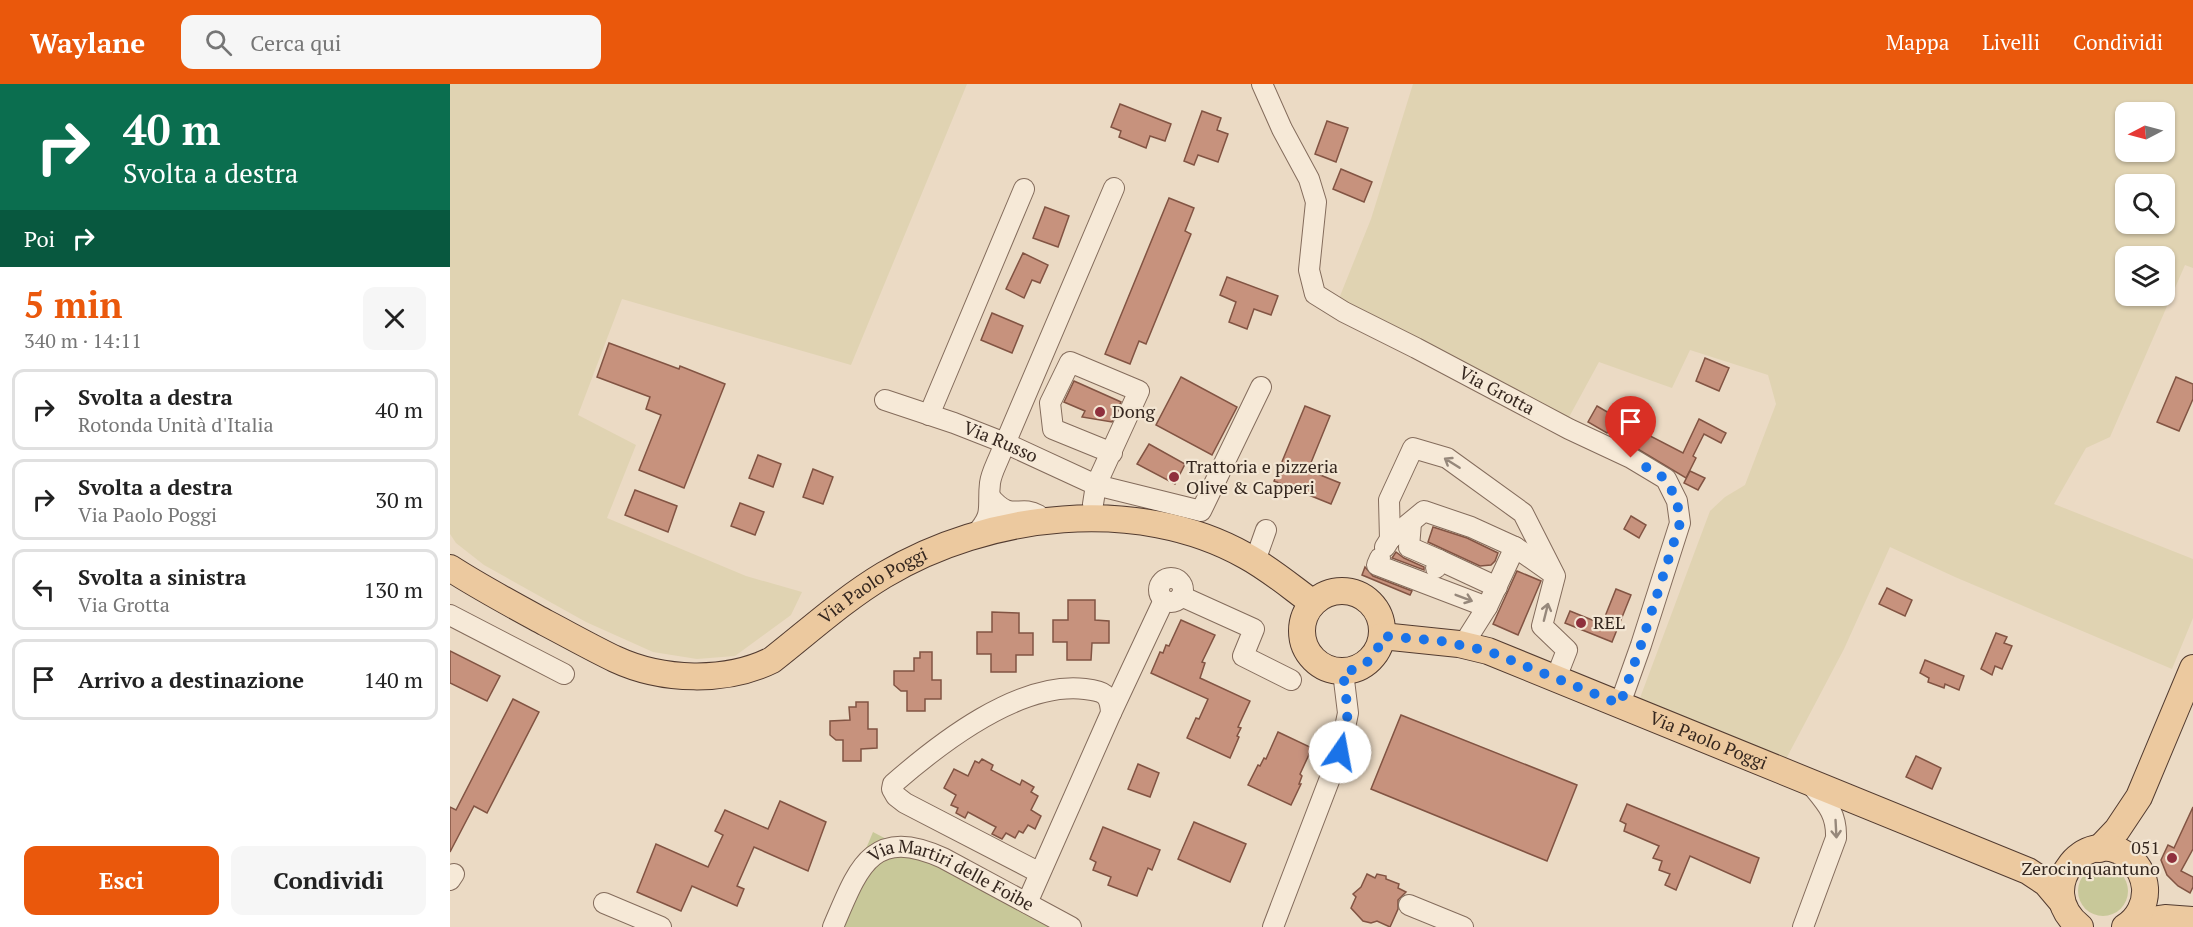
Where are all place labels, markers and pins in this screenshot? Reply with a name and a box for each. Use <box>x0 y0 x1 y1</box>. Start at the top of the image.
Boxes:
pin <box>1605 396 1656 458</box>
place label: Dong <box>1112 399 1155 423</box>
marker: Dong <box>1093 405 1107 419</box>
place label: Trattoria e pizzeria Olive & Capperi <box>1186 454 1338 499</box>
marker: Trattoria e pizzeria Olive & Capperi <box>1167 470 1181 484</box>
place label: REL <box>1593 610 1625 634</box>
marker: REL <box>1574 616 1588 630</box>
place label: 051 Zerocinquantuno <box>2021 835 2160 880</box>
marker: 051 Zerocinquantuno <box>2165 851 2179 865</box>

